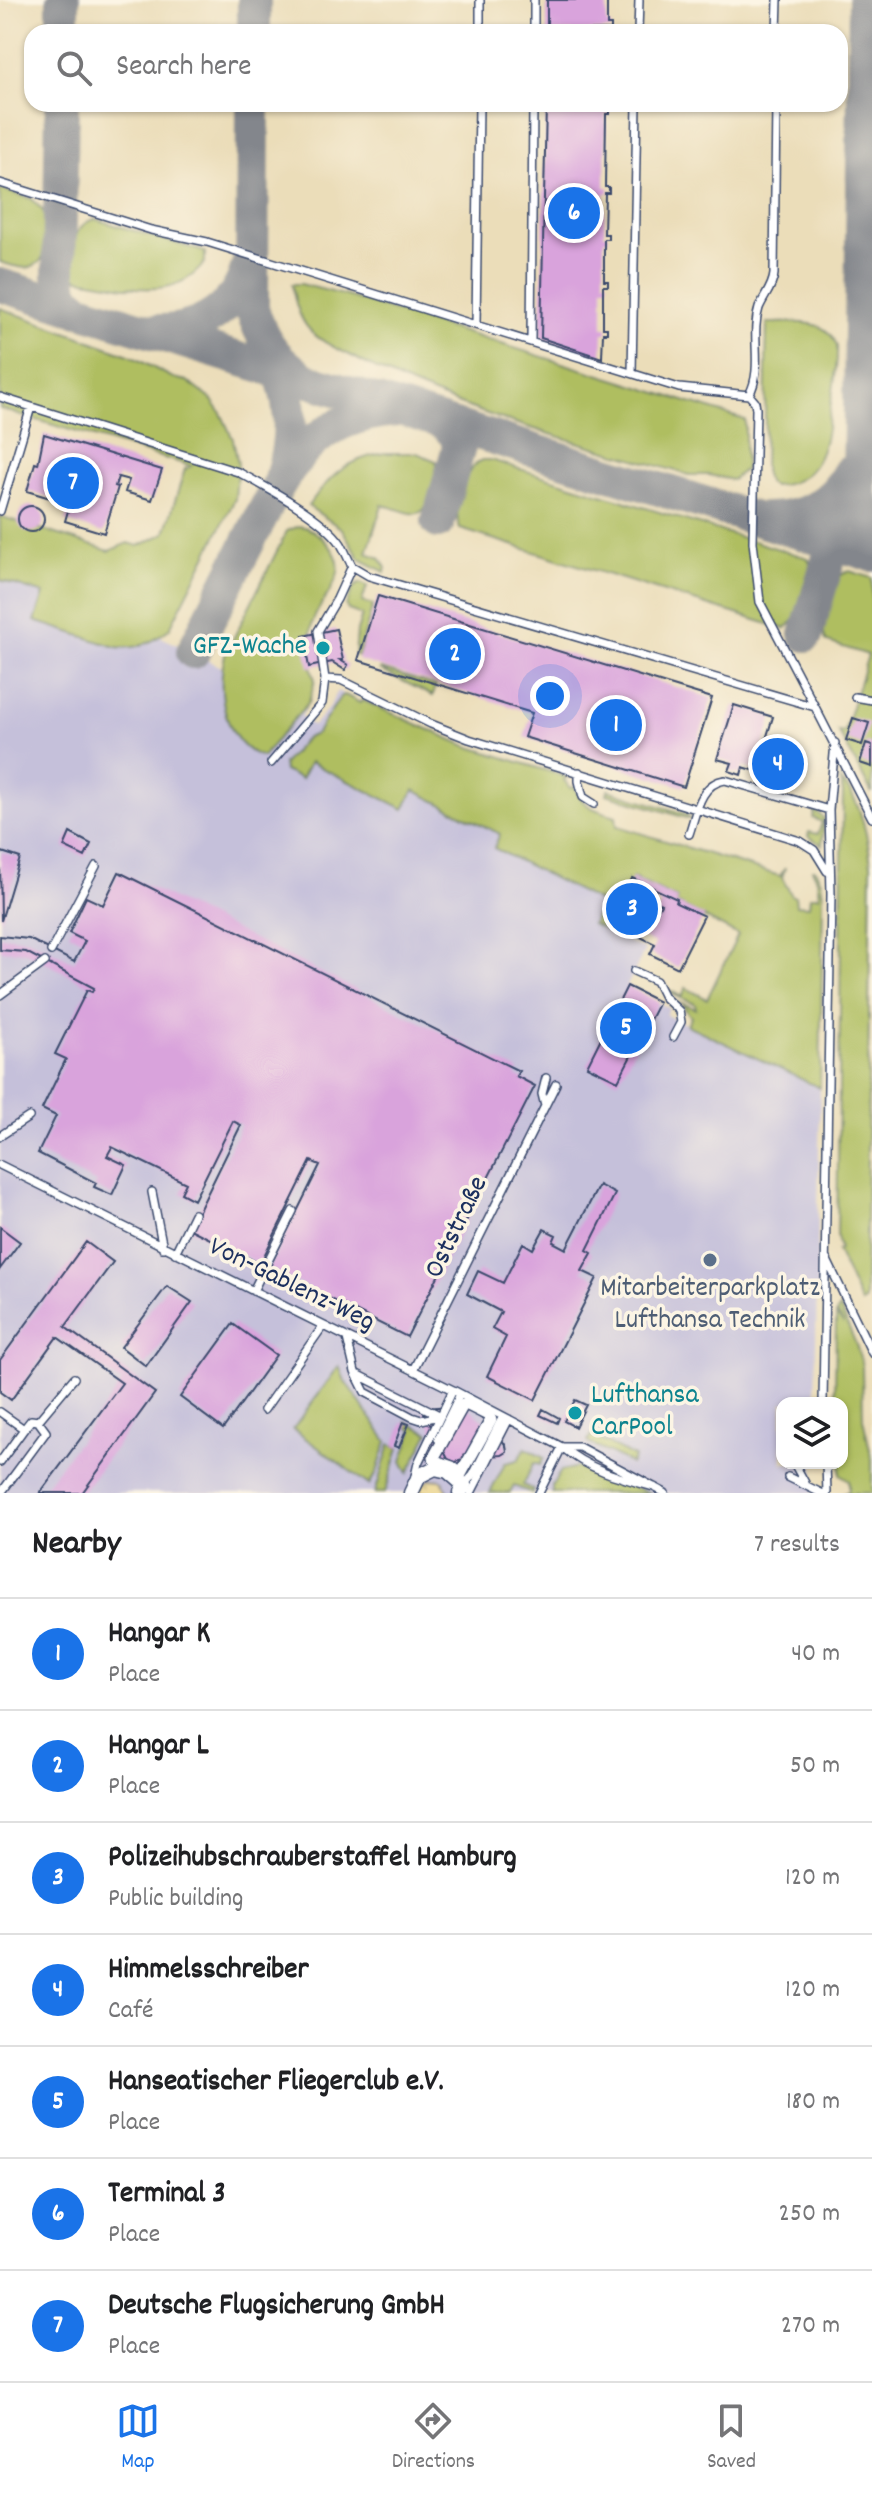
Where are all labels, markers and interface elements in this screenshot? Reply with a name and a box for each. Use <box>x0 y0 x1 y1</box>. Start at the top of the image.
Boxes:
search box <box>24 24 848 112</box>
icon: search <box>52 46 96 90</box>
text: Search here <box>116 47 252 90</box>
pin: 6 <box>548 183 600 243</box>
pin: 7 <box>47 453 99 513</box>
pin: 2 <box>429 624 481 684</box>
place label: GFZ-Wache <box>193 628 307 668</box>
marker: GFZ-Wache <box>314 639 332 657</box>
your location <box>530 676 570 716</box>
pin: 1 <box>590 695 642 755</box>
pin: 4 <box>752 734 804 794</box>
pin: 3 <box>606 879 658 939</box>
pin: 5 <box>600 998 652 1058</box>
street label: Oststraße <box>416 1170 500 1286</box>
street label: Von-Gablenz-Weg <box>201 1228 381 1344</box>
marker: Mitarbeiterparkplatz Lufthansa Technik <box>701 1251 719 1269</box>
place label: Mitarbeiterparkplatz Lufthansa Technik <box>600 1270 820 1342</box>
place label: Lufthansa CarPool <box>591 1377 699 1449</box>
map controls <box>776 1397 848 1469</box>
button: layers <box>776 1397 848 1469</box>
marker: Lufthansa CarPool <box>566 1404 584 1422</box>
text: Nearby <box>32 1521 121 1570</box>
text: 7 results <box>754 1527 840 1564</box>
text: Hangar K <box>108 1614 210 1657</box>
text: 1 <box>55 1636 61 1673</box>
text: 40 m <box>791 1636 840 1673</box>
text: Place <box>108 1657 160 1694</box>
text: Hangar L <box>108 1726 209 1769</box>
text: 2 <box>52 1748 64 1785</box>
text: 50 m <box>790 1748 840 1785</box>
text: Place <box>108 1769 160 1806</box>
text: Polizeihubschrauberstaffel Hamburg <box>108 1838 517 1881</box>
text: 3 <box>52 1860 64 1897</box>
text: 120 m <box>785 1860 840 1897</box>
text: Public building <box>108 1881 243 1918</box>
text: Himmelsschreiber <box>108 1950 309 1993</box>
text: 4 <box>53 1972 63 2009</box>
text: 120 m <box>785 1972 840 2009</box>
text: Café <box>108 1993 153 2030</box>
text: Hanseatischer Fliegerclub e.V. <box>108 2062 444 2105</box>
text: 5 <box>52 2084 64 2121</box>
text: 180 m <box>786 2084 840 2121</box>
text: Place <box>108 2105 160 2142</box>
text: Terminal 3 <box>108 2174 226 2217</box>
text: 6 <box>52 2196 64 2233</box>
text: 250 m <box>779 2196 840 2233</box>
text: Place <box>108 2217 160 2254</box>
text: Deutsche Flugsicherung GmbH <box>108 2286 445 2329</box>
text: 7 <box>53 2308 63 2345</box>
text: 270 m <box>781 2308 840 2345</box>
text: Place <box>108 2329 160 2366</box>
tab: Map <box>116 2399 160 2478</box>
tab: Directions <box>392 2399 475 2478</box>
tab: Saved <box>707 2399 756 2478</box>

